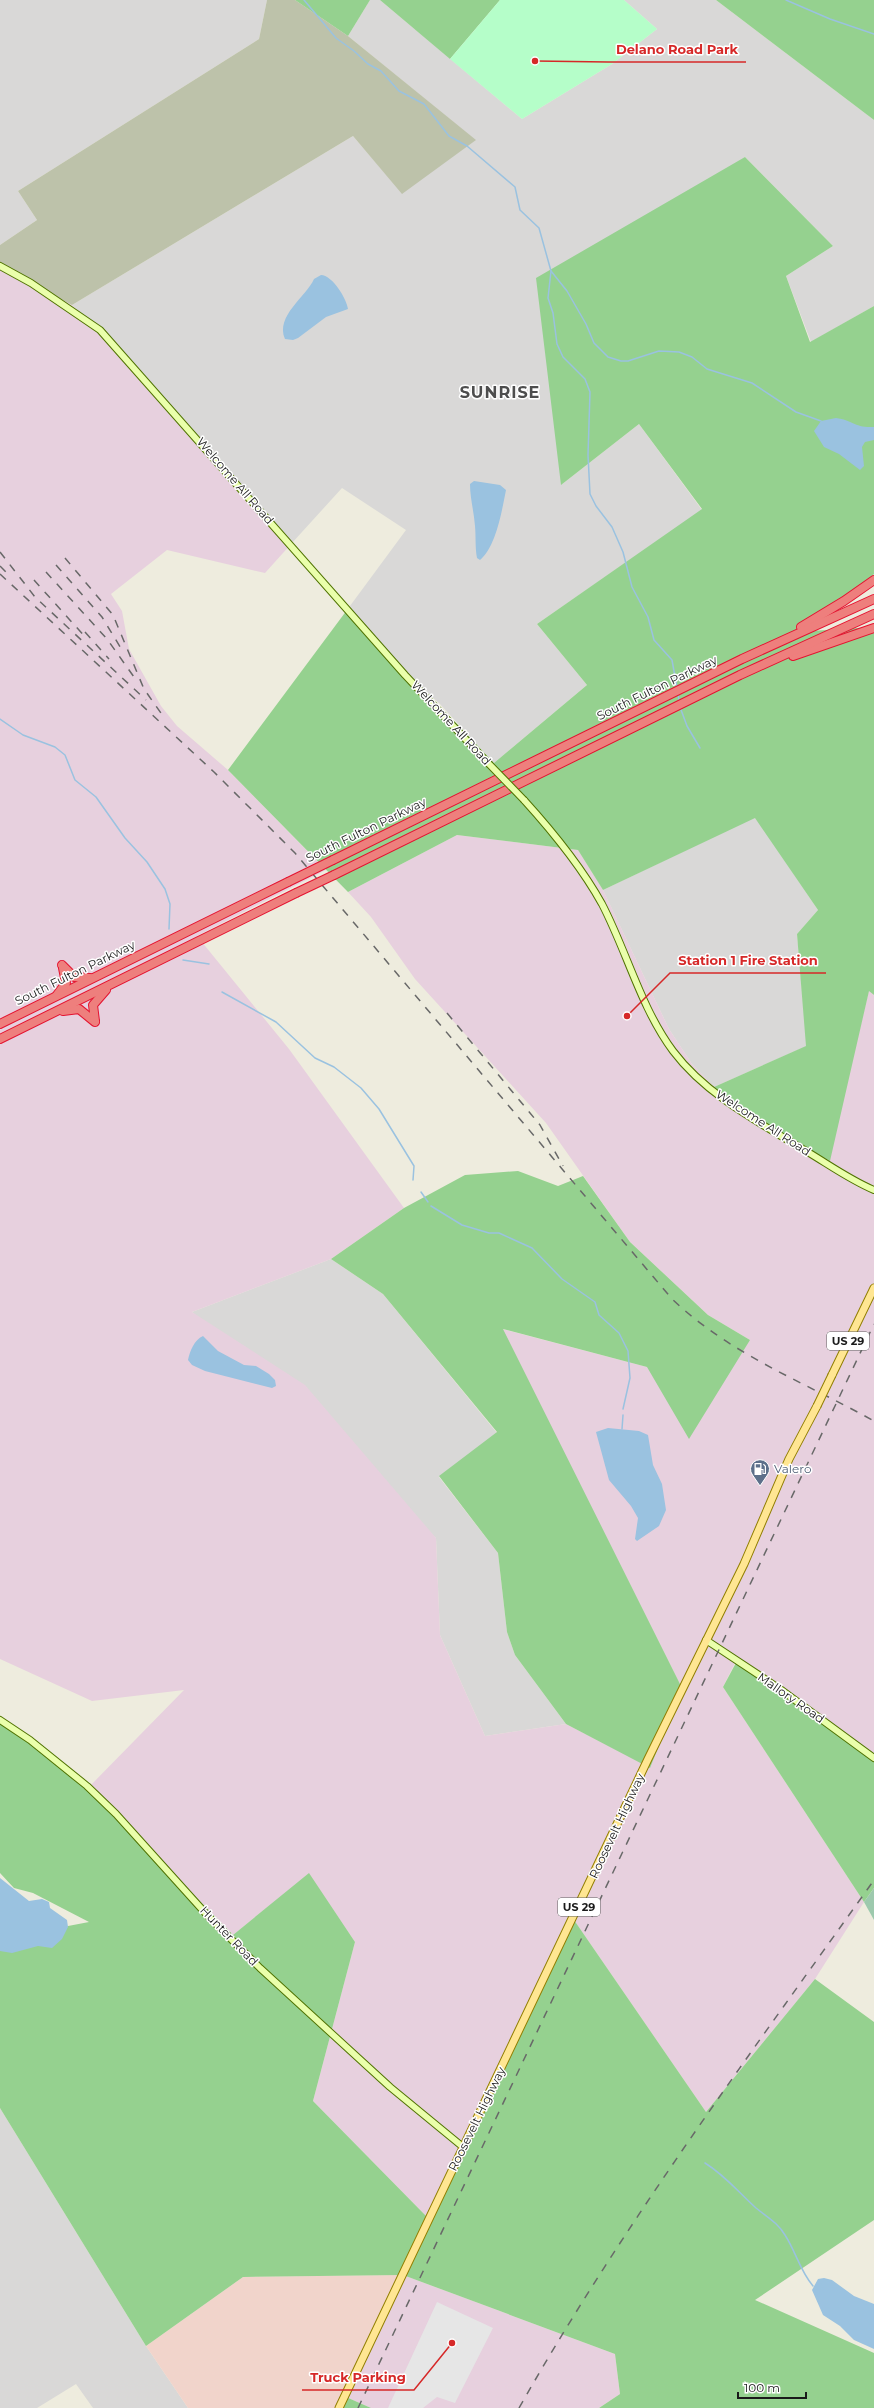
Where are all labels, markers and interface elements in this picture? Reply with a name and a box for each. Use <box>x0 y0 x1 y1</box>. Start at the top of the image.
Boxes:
callout: Delano Road Park <box>608 37 746 62</box>
text: Delano Road Park <box>616 41 739 57</box>
district label: SUNRISE <box>460 383 540 402</box>
street label: Welcome All Road <box>194 434 277 527</box>
street label: South Fulton Parkway <box>594 652 720 723</box>
street label: Welcome All Road <box>408 677 494 768</box>
street label: South Fulton Parkway <box>303 794 429 865</box>
street label: South Fulton Parkway <box>12 937 138 1008</box>
callout: Station 1 Fire Station <box>670 948 826 973</box>
text: Station 1 Fire Station <box>678 952 818 968</box>
street label: Welcome All Road <box>713 1086 813 1159</box>
road number: US 29 <box>827 1332 869 1350</box>
fuel station icon: Valero <box>749 1458 771 1486</box>
place label: Valero <box>774 1461 811 1476</box>
street label: Mallory Road <box>755 1669 828 1726</box>
street label: Roosevelt Highway <box>586 1770 648 1881</box>
road number: US 29 <box>558 1898 600 1916</box>
street label: Hunter Road <box>197 1903 262 1969</box>
street label: Roosevelt Highway <box>445 2064 509 2173</box>
callout: Truck Parking <box>302 2365 414 2390</box>
text: Truck Parking <box>310 2369 406 2385</box>
scale bar <box>738 2374 806 2400</box>
text: 100 m <box>744 2380 780 2395</box>

